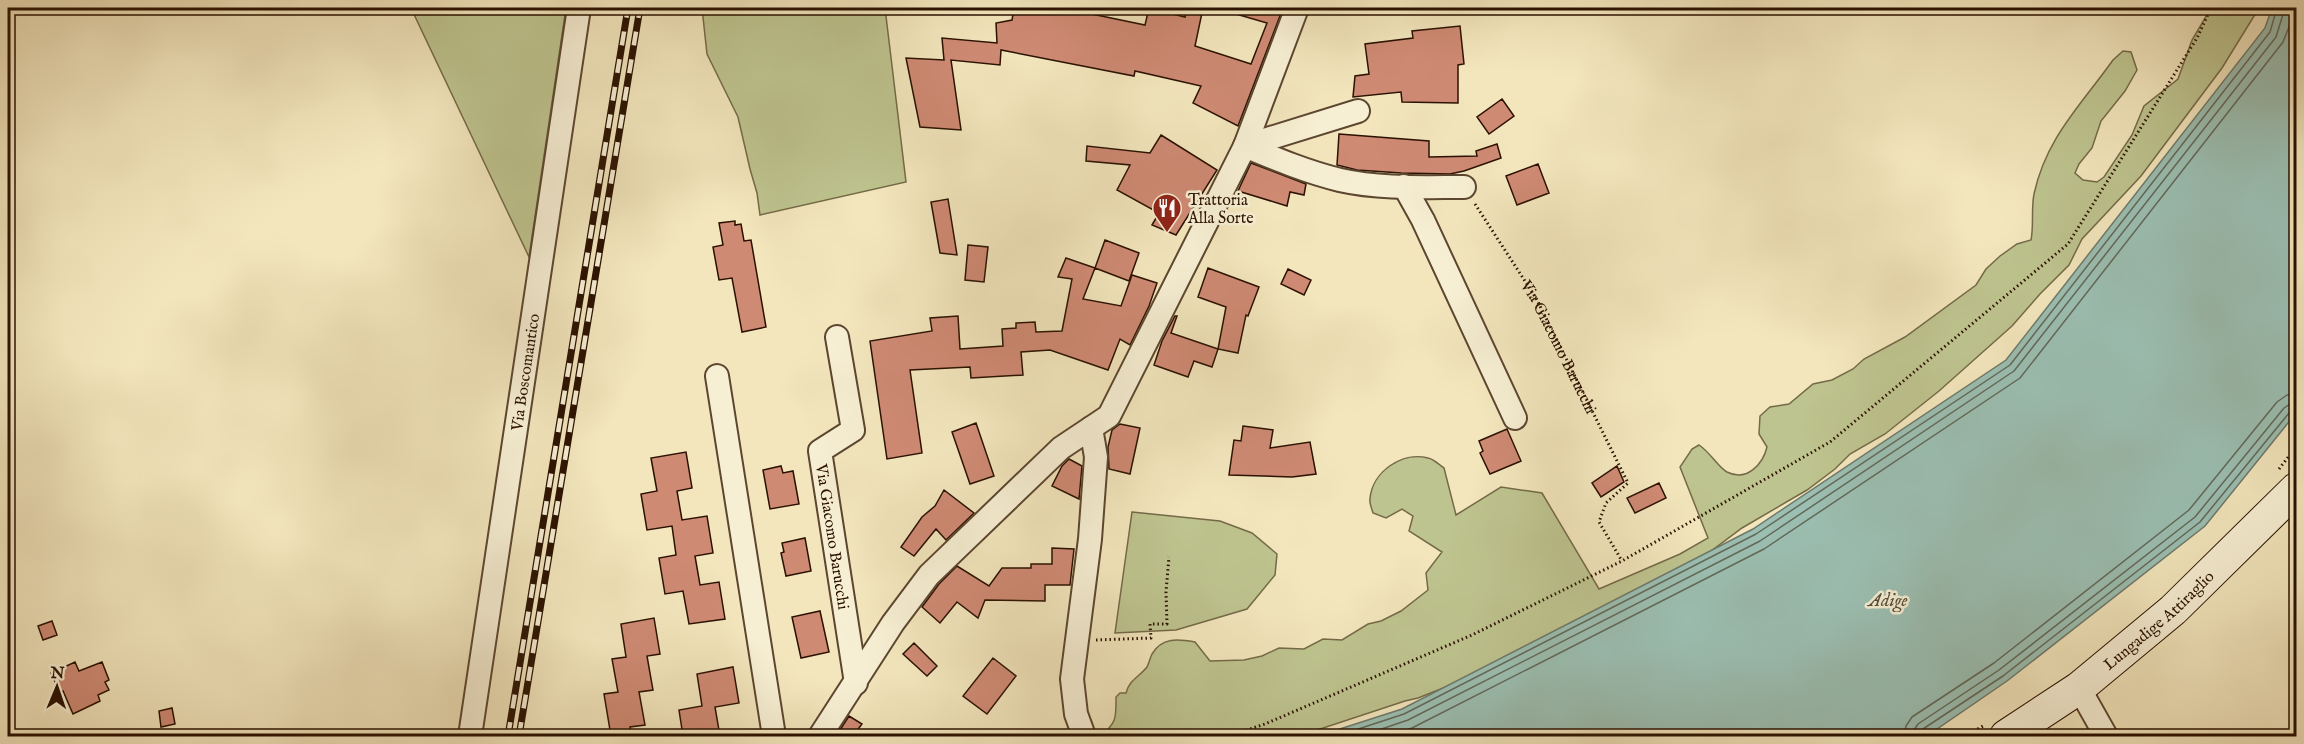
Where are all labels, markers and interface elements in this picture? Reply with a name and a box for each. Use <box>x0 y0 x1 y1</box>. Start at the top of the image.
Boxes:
place label: Trattoria Alla Sorte <box>1187 191 1253 229</box>
restaurant icon: Trattoria Alla Sorte <box>1151 192 1183 234</box>
street label: Via Giacomo Barucchi <box>1515 276 1600 418</box>
street label: Via Boscomantico <box>508 312 545 433</box>
street label: Via Giacomo Barucchi <box>810 462 852 611</box>
street label: Lungadige Attiraglio <box>2100 567 2219 675</box>
water label: Adige <box>1867 590 1907 613</box>
north arrow <box>27 657 87 717</box>
text: N <box>49 664 65 684</box>

